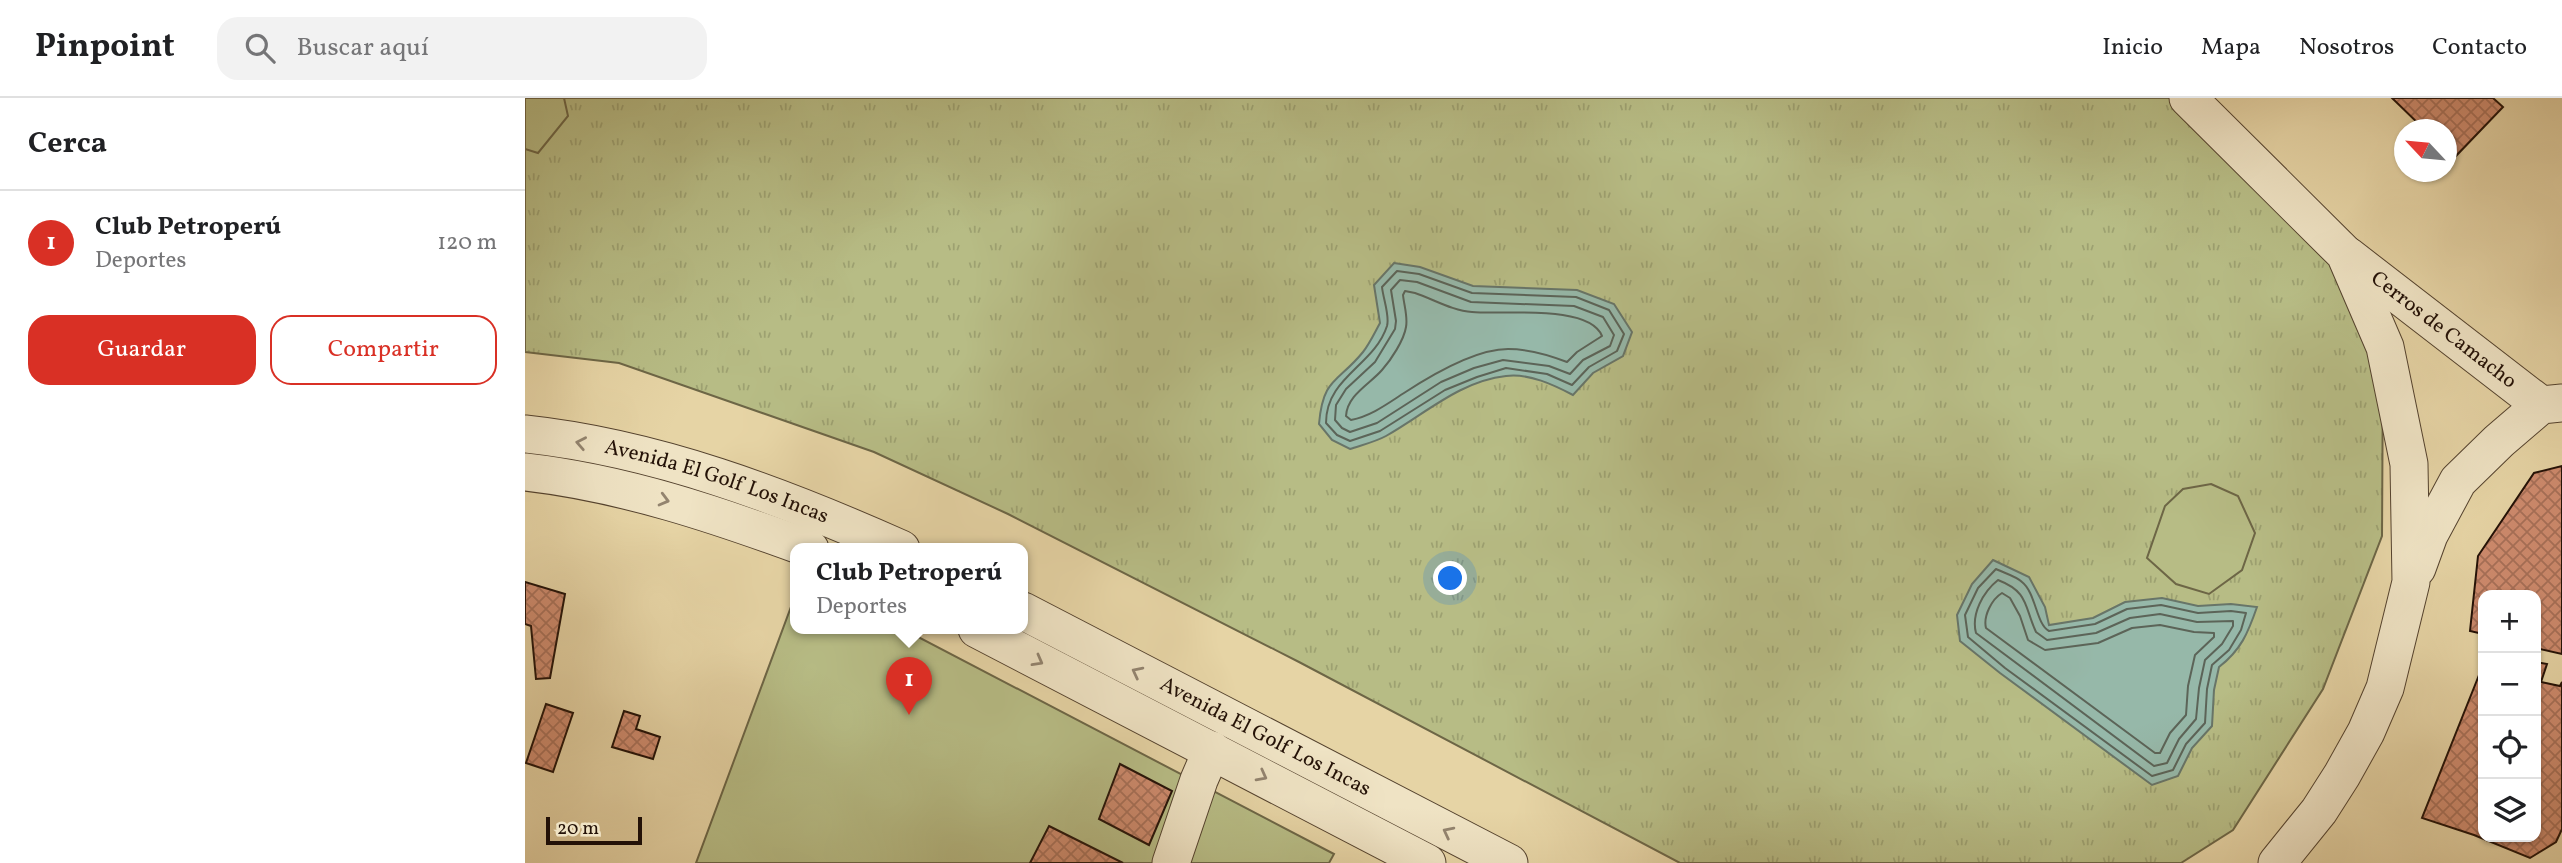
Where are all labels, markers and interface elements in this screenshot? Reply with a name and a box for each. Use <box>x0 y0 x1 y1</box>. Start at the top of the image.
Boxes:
search box <box>217 17 707 80</box>
text: Pinpoint <box>35 25 175 71</box>
icon: search <box>241 29 279 67</box>
text: Buscar aquí <box>297 30 429 66</box>
text: Inicio <box>2102 31 2163 65</box>
text: Mapa <box>2201 31 2261 65</box>
text: Nosotros <box>2299 31 2394 65</box>
text: Contacto <box>2432 31 2527 65</box>
north arrow <box>2394 119 2457 182</box>
text: Cerca <box>28 123 107 165</box>
text: Club Petroperú <box>95 209 281 245</box>
text: 1 <box>46 227 56 259</box>
text: 120 m <box>437 227 497 259</box>
text: Deportes <box>95 245 186 277</box>
street label: Cerros de Camacho <box>2365 264 2523 396</box>
button: Guardar <box>28 315 256 385</box>
button: Compartir <box>270 315 497 385</box>
street label: Avenida El Golf Los Incas <box>602 432 833 531</box>
one-way arrow <box>575 436 587 451</box>
one-way arrow <box>658 492 670 506</box>
popup <box>790 543 1028 634</box>
text: Club Petroperú <box>816 555 1002 591</box>
your location <box>1433 561 1467 595</box>
map controls <box>2478 590 2541 842</box>
button: + <box>2478 590 2541 653</box>
text: Deportes <box>816 591 907 623</box>
one-way arrow <box>1030 653 1043 666</box>
button: − <box>2478 653 2541 716</box>
pin: 1 <box>886 657 932 715</box>
one-way arrow <box>1132 667 1144 680</box>
street label: Avenida El Golf Los Incas <box>1155 670 1376 803</box>
button: locate <box>2478 716 2541 779</box>
one-way arrow <box>1255 768 1267 781</box>
button: layers <box>2478 779 2541 842</box>
scale bar <box>546 814 642 846</box>
text: 20 m <box>557 816 599 842</box>
one-way arrow <box>1443 827 1455 841</box>

